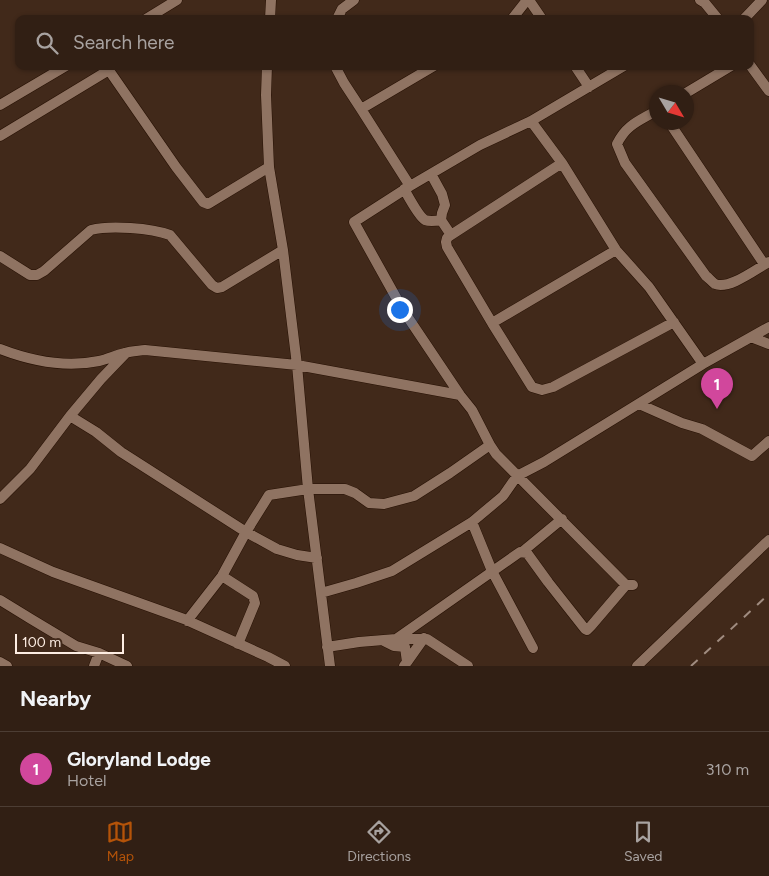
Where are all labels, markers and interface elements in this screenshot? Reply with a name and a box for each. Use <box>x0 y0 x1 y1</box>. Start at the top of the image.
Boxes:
search box <box>15 15 754 70</box>
icon: search <box>33 29 61 57</box>
text: Search here <box>73 31 175 54</box>
north arrow <box>649 85 694 130</box>
your location <box>387 297 413 323</box>
pin: 1 <box>701 368 733 409</box>
scale bar <box>15 631 124 654</box>
text: 100 m <box>22 634 61 651</box>
text: Nearby <box>20 686 91 711</box>
text: Gloryland Lodge <box>67 748 211 771</box>
text: 1 <box>33 760 39 779</box>
text: 310 m <box>706 760 749 779</box>
text: Hotel <box>67 771 107 790</box>
tab: Map <box>106 818 134 865</box>
tab: Directions <box>347 818 411 865</box>
tab: Saved <box>624 818 663 865</box>

